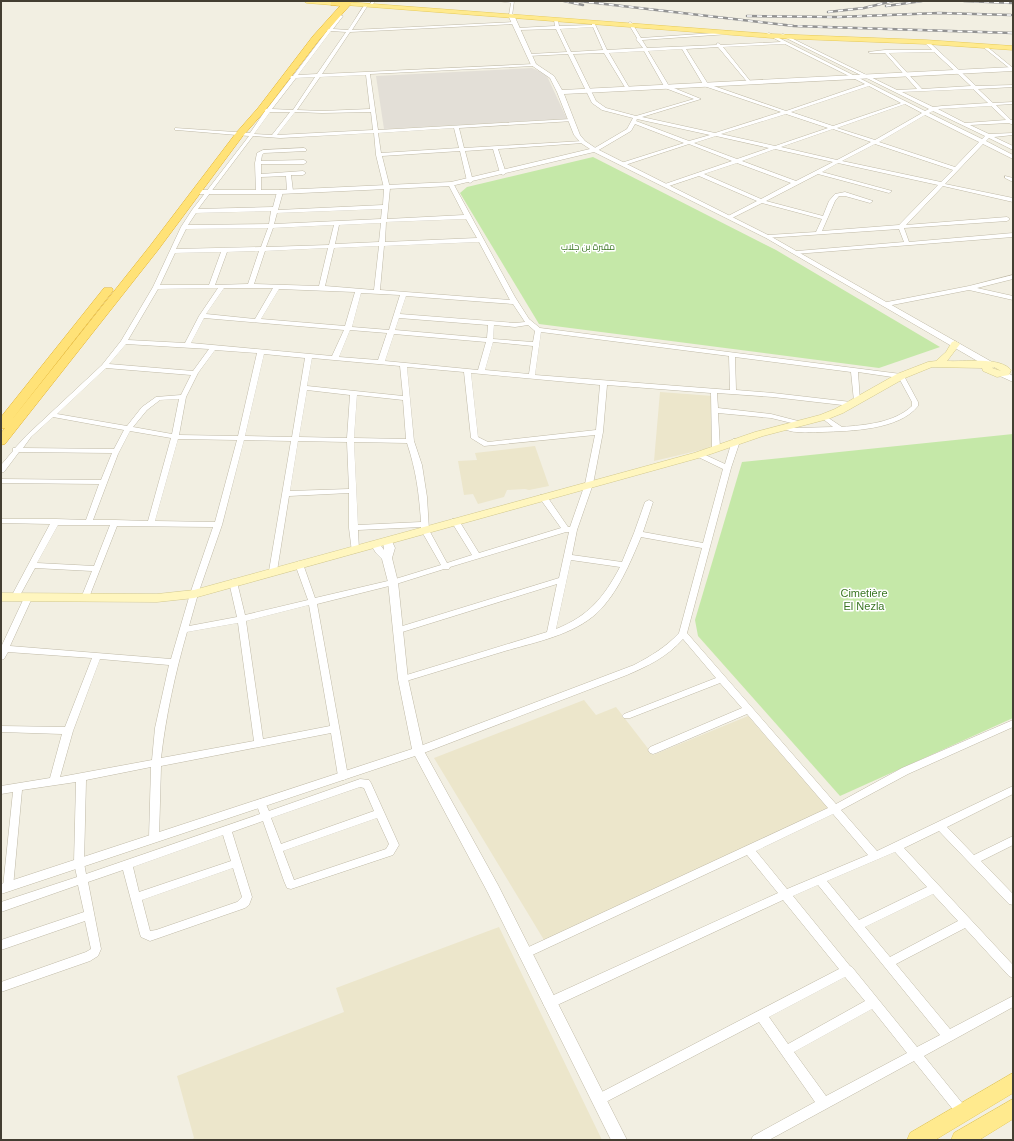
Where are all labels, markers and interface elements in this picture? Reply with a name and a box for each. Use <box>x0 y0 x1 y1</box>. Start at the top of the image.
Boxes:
park label: مقبرة بن جلاب <box>561 242 615 252</box>
park label: Cimetière El Nezla <box>840 587 888 612</box>

